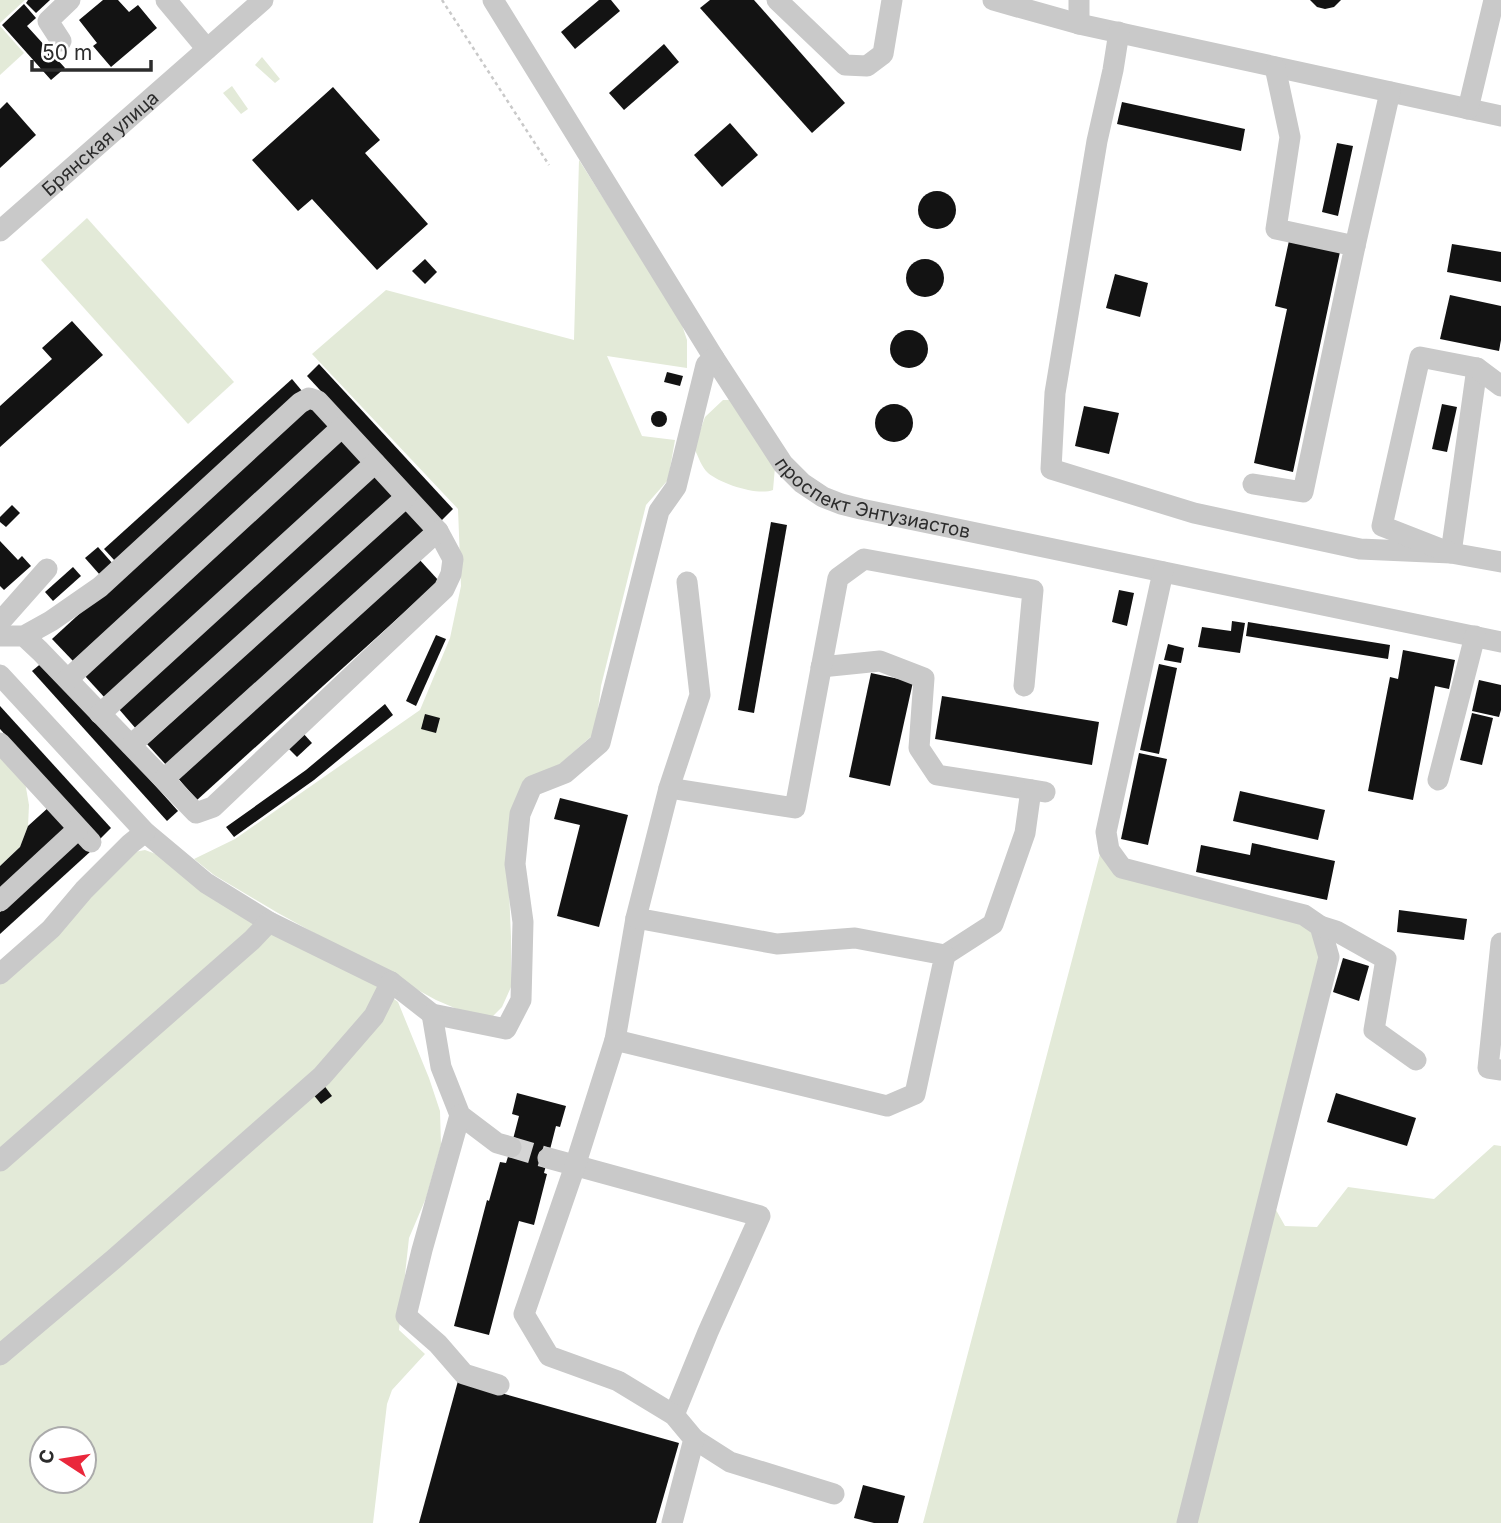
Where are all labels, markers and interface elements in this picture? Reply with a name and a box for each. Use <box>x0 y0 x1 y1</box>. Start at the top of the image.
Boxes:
scale bar <box>32 28 150 72</box>
text: 50 m <box>42 40 92 65</box>
street label: Брянская улица <box>37 86 163 201</box>
street label: проспект Энтузиастов <box>770 453 972 543</box>
north arrow <box>28 1425 98 1495</box>
text: С <box>34 1447 60 1466</box>

